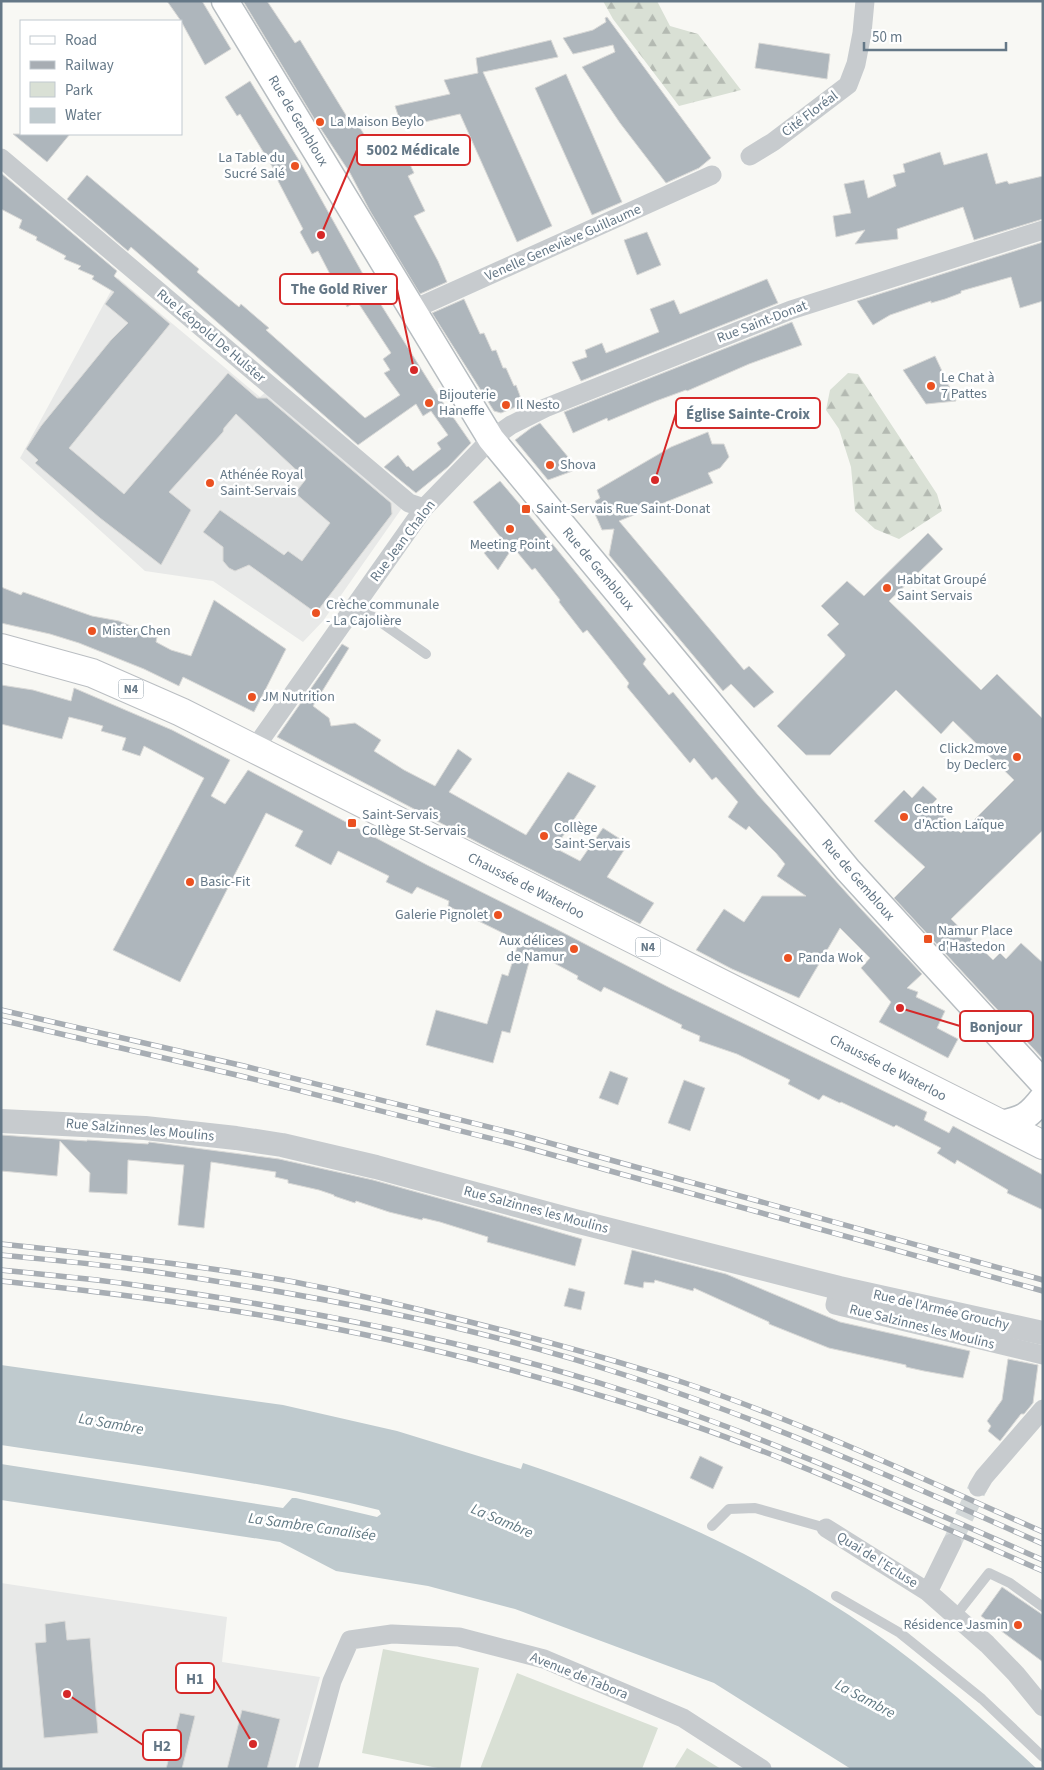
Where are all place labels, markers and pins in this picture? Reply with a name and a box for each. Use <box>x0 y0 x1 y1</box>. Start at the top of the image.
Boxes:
place label: La Maison Beylo <box>330 112 424 132</box>
marker: La Maison Beylo <box>314 116 326 128</box>
callout: 5002 Médicale <box>357 135 470 165</box>
place label: La Table du Sucré Salé <box>218 148 285 184</box>
marker: La Table du Sucré Salé <box>289 160 301 172</box>
callout: The Gold River <box>280 274 397 304</box>
place label: Le Chat à 7 Pattes <box>941 368 994 404</box>
marker: Le Chat à 7 Pattes <box>925 380 937 392</box>
place label: Bijouterie Haneffe <box>439 385 496 421</box>
place label: Il Nesto <box>516 395 560 415</box>
marker: Bijouterie Haneffe <box>423 397 435 409</box>
callout: Église Sainte-Croix <box>676 398 820 428</box>
marker: Il Nesto <box>500 399 512 411</box>
place label: Shova <box>560 455 596 475</box>
marker: Shova <box>544 459 556 471</box>
place label: Athénée Royal Saint-Servais <box>220 465 304 501</box>
marker: Athénée Royal Saint-Servais <box>204 477 216 489</box>
place label: Saint-Servais Rue Saint-Donat <box>536 499 711 519</box>
marker: Saint-Servais Rue Saint-Donat <box>520 503 532 515</box>
marker: Meeting Point <box>504 523 516 535</box>
place label: Meeting Point <box>470 535 551 555</box>
place label: Habitat Groupé Saint Servais <box>897 570 987 606</box>
marker: Habitat Groupé Saint Servais <box>881 582 893 594</box>
place label: Crèche communale - La Cajolière <box>326 595 439 631</box>
marker: Crèche communale - La Cajolière <box>310 607 322 619</box>
place label: Mister Chen <box>102 621 171 641</box>
marker: Mister Chen <box>86 625 98 637</box>
place label: JM Nutrition <box>262 687 335 707</box>
marker: JM Nutrition <box>246 691 258 703</box>
place label: Click2move by Declerc <box>939 739 1008 775</box>
marker: Click2move by Declerc <box>1011 751 1023 763</box>
place label: Centre d'Action Laïque <box>914 799 1004 835</box>
place label: Saint-Servais Collège St-Servais <box>362 805 466 841</box>
marker: Centre d'Action Laïque <box>898 811 910 823</box>
marker: Saint-Servais Collège St-Servais <box>346 817 358 829</box>
place label: Collège Saint-Servais <box>554 818 631 854</box>
marker: Collège Saint-Servais <box>538 830 550 842</box>
place label: Basic-Fit <box>200 872 250 892</box>
marker: Basic-Fit <box>184 876 196 888</box>
place label: Galerie Pignolet <box>395 905 488 925</box>
marker: Galerie Pignolet <box>492 909 504 921</box>
place label: Namur Place d'Hastedon <box>938 921 1013 957</box>
place label: Aux délices de Namur <box>499 931 564 967</box>
marker: Namur Place d'Hastedon <box>922 933 934 945</box>
marker: Aux délices de Namur <box>568 943 580 955</box>
place label: Panda Wok <box>798 948 863 968</box>
marker: Panda Wok <box>782 952 794 964</box>
callout: Bonjour <box>960 1011 1033 1041</box>
place label: Résidence Jasmin <box>903 1615 1008 1635</box>
marker: Résidence Jasmin <box>1012 1619 1024 1631</box>
callout: H1 <box>176 1663 214 1693</box>
callout: H2 <box>143 1730 181 1760</box>

